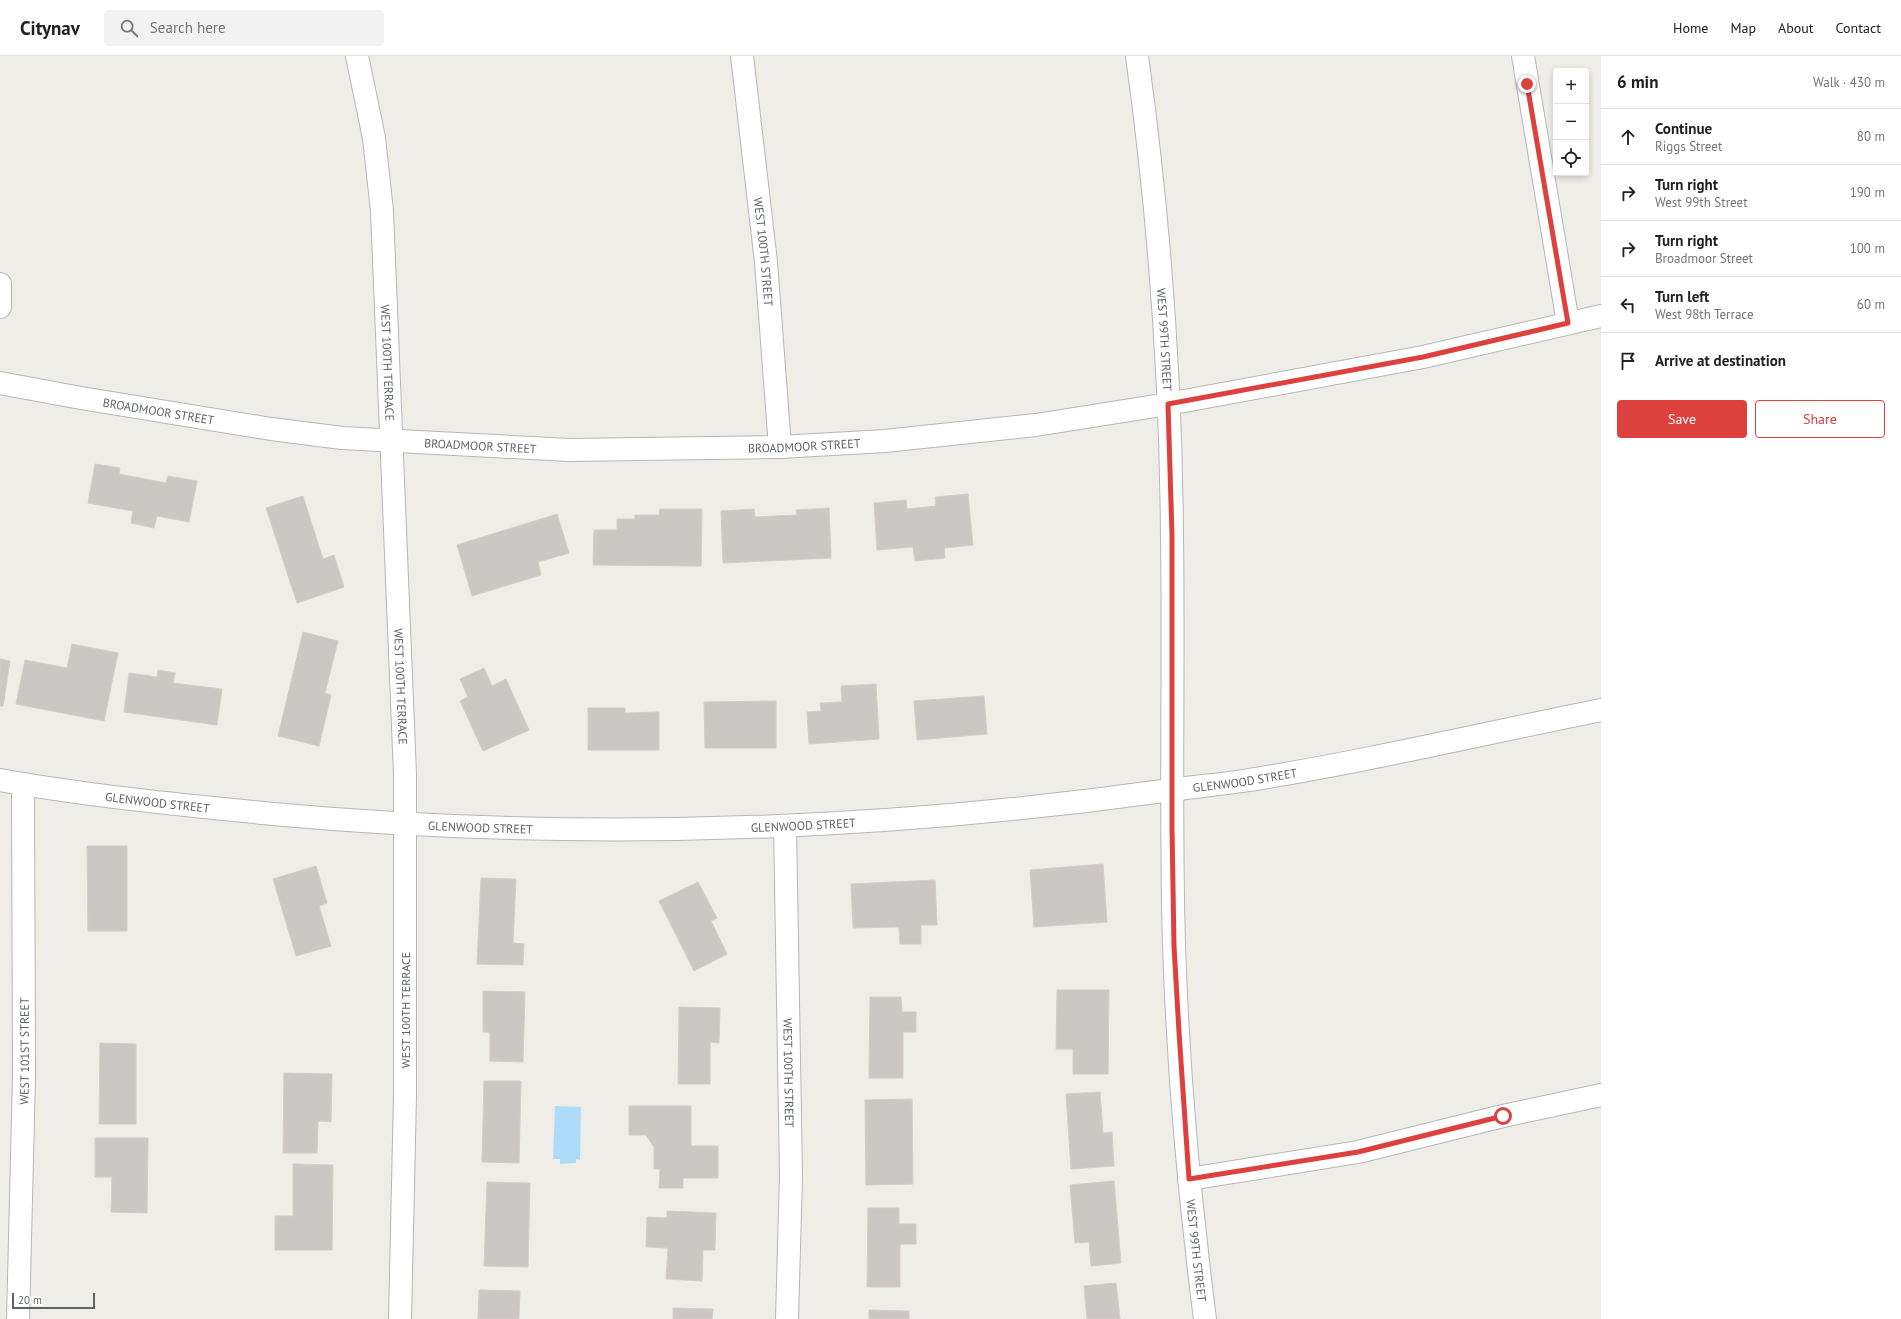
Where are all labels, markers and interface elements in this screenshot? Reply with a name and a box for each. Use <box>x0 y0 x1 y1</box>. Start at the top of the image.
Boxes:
search box <box>104 10 384 46</box>
text: Citynav <box>20 16 80 40</box>
icon: search <box>118 17 140 39</box>
text: Search here <box>150 18 226 37</box>
text: Home <box>1673 19 1708 37</box>
text: Map <box>1730 19 1756 37</box>
text: About <box>1778 19 1814 37</box>
text: Contact <box>1836 19 1881 37</box>
map controls <box>1553 68 1589 176</box>
button: + <box>1553 68 1589 104</box>
text: 6 min <box>1617 71 1658 93</box>
text: Walk · 430 m <box>1813 74 1885 91</box>
route end <box>1518 75 1536 93</box>
button: − <box>1553 104 1589 140</box>
text: Continue <box>1655 119 1712 138</box>
icon: ahead <box>1617 126 1639 148</box>
text: 80 m <box>1857 128 1885 145</box>
text: Riggs Street <box>1655 138 1722 155</box>
button: locate <box>1553 140 1589 176</box>
text: Turn right <box>1655 175 1718 194</box>
icon: right <box>1617 182 1639 204</box>
text: 190 m <box>1850 184 1885 201</box>
text: West 99th Street <box>1655 194 1748 211</box>
street label: WEST 100TH STREET <box>751 196 777 307</box>
text: Turn right <box>1655 231 1718 250</box>
icon: right <box>1617 238 1639 260</box>
text: 100 m <box>1850 240 1885 257</box>
text: Broadmoor Street <box>1655 250 1753 267</box>
text: Turn left <box>1655 287 1709 306</box>
street label: WEST 99TH STREET <box>1154 288 1176 392</box>
icon: left <box>1617 294 1639 316</box>
text: 60 m <box>1857 296 1885 313</box>
street label: WEST 100TH TERRACE <box>378 304 398 421</box>
text: West 98th Terrace <box>1655 306 1754 323</box>
icon: arrive <box>1617 350 1639 372</box>
text: Arrive at destination <box>1655 351 1786 370</box>
street label: BROADMOOR STREET <box>102 394 216 427</box>
button: Save <box>1617 400 1747 438</box>
button: Share <box>1755 400 1885 438</box>
street label: BROADMOOR STREET <box>424 435 537 456</box>
street label: BROADMOOR STREET <box>748 435 861 455</box>
street label: WEST 100TH TERRACE <box>392 628 411 745</box>
street label: GLENWOOD STREET <box>1192 764 1298 795</box>
street label: GLENWOOD STREET <box>104 788 211 815</box>
street label: GLENWOOD STREET <box>751 814 857 835</box>
street label: GLENWOOD STREET <box>428 817 533 836</box>
street label: WEST 100TH TERRACE <box>398 952 413 1068</box>
street label: WEST 101ST STREET <box>16 997 32 1105</box>
street label: WEST 100TH STREET <box>781 1018 798 1128</box>
route start <box>1494 1107 1512 1125</box>
street label: WEST 99TH STREET <box>1184 1199 1210 1303</box>
scale bar <box>12 1291 95 1310</box>
text: 20 m <box>18 1293 42 1307</box>

